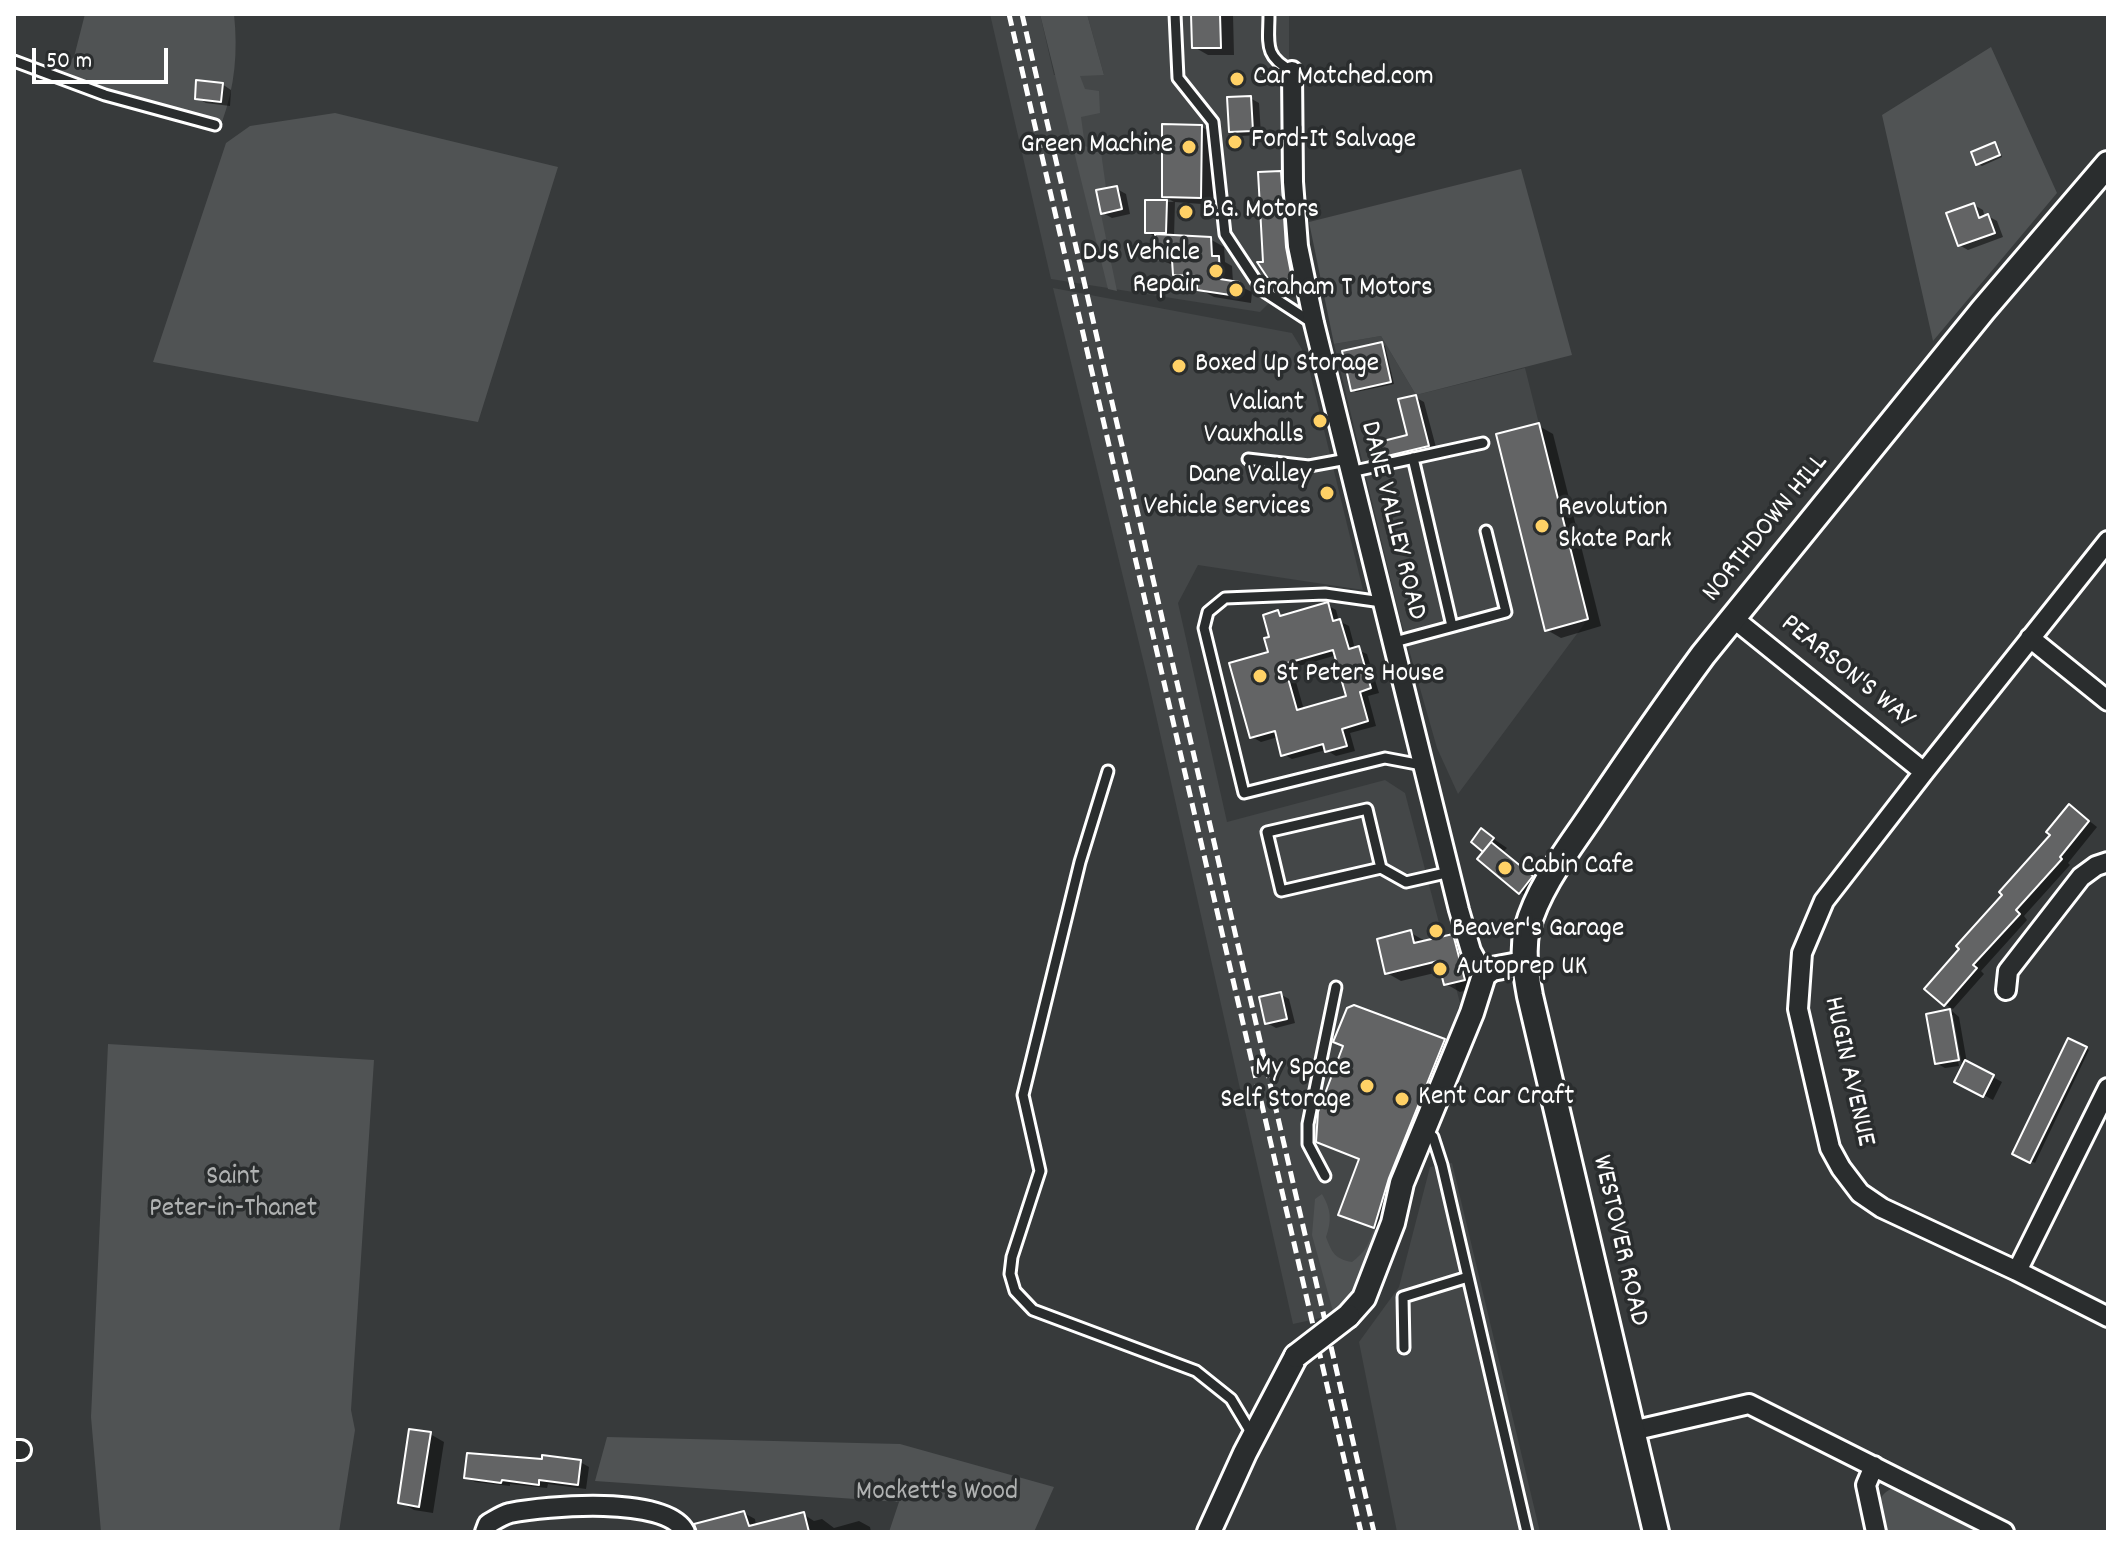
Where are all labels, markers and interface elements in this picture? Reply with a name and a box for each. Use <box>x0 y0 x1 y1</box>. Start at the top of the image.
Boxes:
scale bar <box>36 32 172 82</box>
text: 50 m <box>46 45 92 79</box>
place label: Car Matched.com <box>1253 62 1434 96</box>
marker: Car Matched.com <box>1228 70 1246 88</box>
place label: Ford-It Salvage <box>1251 125 1416 159</box>
place label: Green Machine <box>1020 130 1173 164</box>
marker: Ford-It Salvage <box>1226 133 1244 151</box>
marker: Green Machine <box>1180 138 1198 156</box>
place label: B.G. Motors <box>1202 195 1319 229</box>
marker: B.G. Motors <box>1177 203 1195 221</box>
place label: DJS Vehicle Repair <box>1083 238 1200 304</box>
marker: DJS Vehicle Repair <box>1207 262 1225 280</box>
place label: Graham T Motors <box>1252 273 1433 307</box>
marker: Graham T Motors <box>1227 281 1245 299</box>
place label: Boxed Up Storage <box>1195 349 1379 383</box>
marker: Boxed Up Storage <box>1170 357 1188 375</box>
place label: Valiant Vauxhalls <box>1204 388 1304 454</box>
marker: Valiant Vauxhalls <box>1311 412 1329 430</box>
street label: DANE VALLEY ROAD <box>1350 418 1432 624</box>
street label: NORTHDOWN HILL <box>1697 448 1837 610</box>
place label: Dane Valley Vehicle Services <box>1143 460 1311 526</box>
marker: Dane Valley Vehicle Services <box>1318 484 1336 502</box>
place label: Revolution Skate Park <box>1558 493 1672 559</box>
marker: Revolution Skate Park <box>1533 517 1551 535</box>
street label: PEARSON'S WAY <box>1772 609 1920 737</box>
place label: St Peters House <box>1276 659 1444 693</box>
marker: St Peters House <box>1251 667 1269 685</box>
place label: Cabin Cafe <box>1521 851 1634 885</box>
marker: Cabin Cafe <box>1496 859 1514 877</box>
place label: Beaver's Garage <box>1452 914 1624 948</box>
marker: Beaver's Garage <box>1427 922 1445 940</box>
place label: Autoprep UK <box>1456 952 1588 986</box>
marker: Autoprep UK <box>1431 960 1449 978</box>
street label: HUGIN AVENUE <box>1813 994 1881 1150</box>
place label: My Space Self Storage <box>1220 1053 1351 1119</box>
marker: My Space Self Storage <box>1358 1077 1376 1095</box>
place label: Kent Car Craft <box>1418 1082 1574 1116</box>
marker: Kent Car Craft <box>1393 1090 1411 1108</box>
street label: WESTOVER ROAD <box>1582 1152 1654 1330</box>
park label: Saint Peter-in-Thanet <box>149 1162 317 1228</box>
park label: Mockett's Wood <box>856 1477 1018 1511</box>

